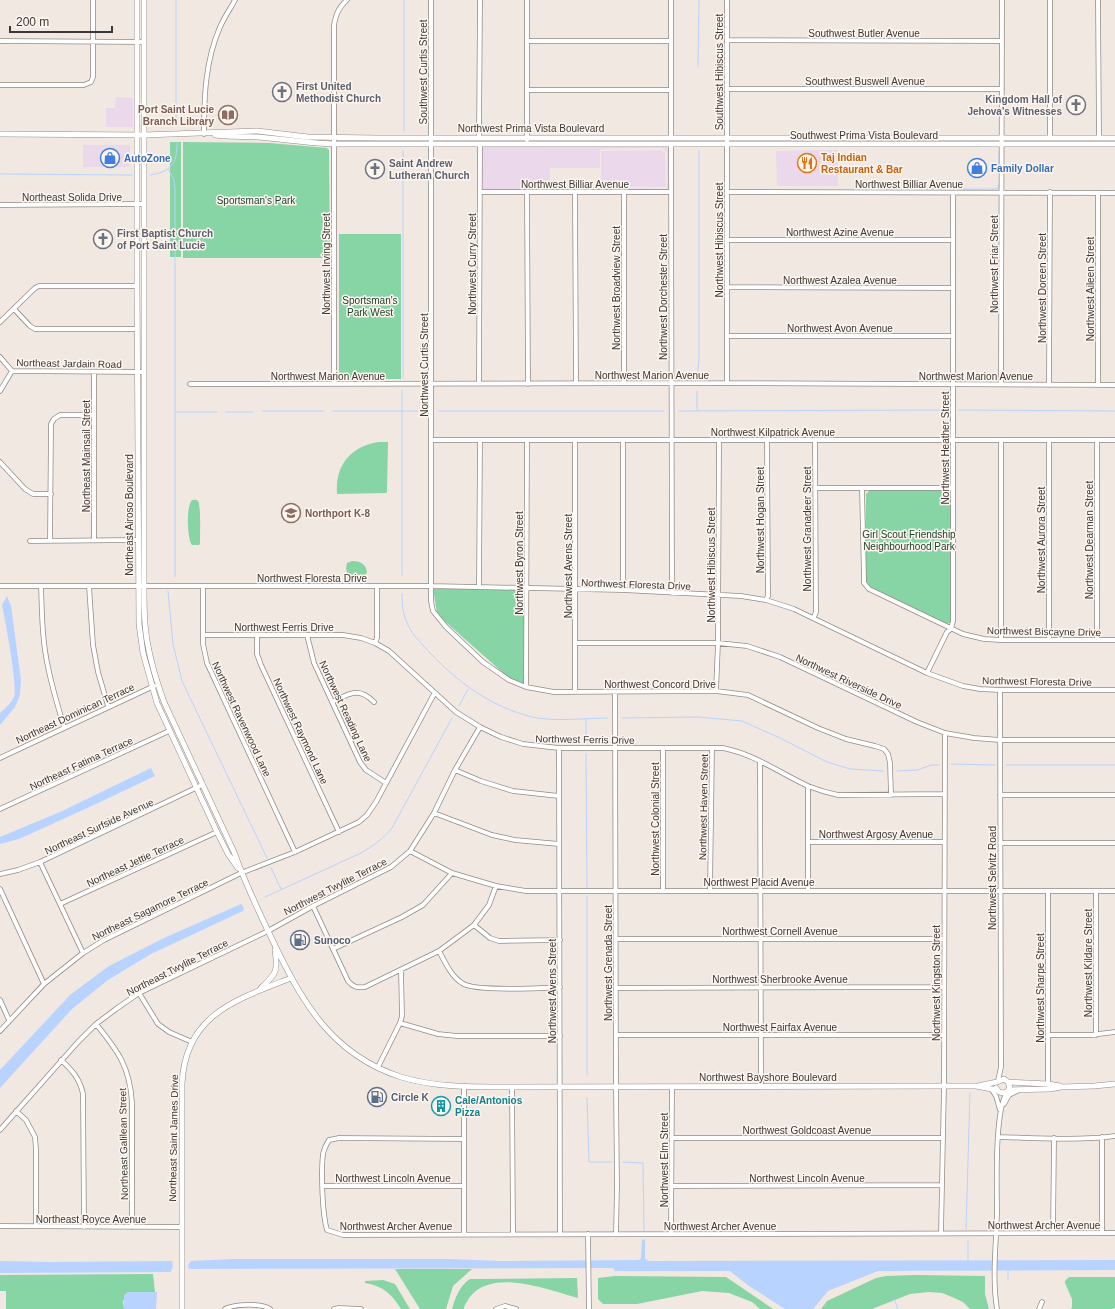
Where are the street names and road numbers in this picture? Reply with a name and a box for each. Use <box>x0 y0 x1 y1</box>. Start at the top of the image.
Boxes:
street label: Southwest Hibiscus Street <box>714 13 725 130</box>
street label: Southwest Curtis Street <box>418 19 429 125</box>
street label: Southwest Butler Avenue <box>808 28 920 39</box>
street label: Southwest Buswell Avenue <box>805 76 925 87</box>
street label: Northwest Prima Vista Boulevard <box>458 123 604 134</box>
street label: Southwest Prima Vista Boulevard <box>790 130 938 141</box>
street label: Northwest Billiar Avenue <box>521 179 630 190</box>
street label: Northwest Billiar Avenue <box>855 179 964 190</box>
street label: Northwest Hibiscus Street <box>714 182 725 298</box>
street label: Northeast Solida Drive <box>22 192 122 203</box>
street label: Northwest Irving Street <box>321 213 332 315</box>
street label: Northwest Curry Street <box>467 213 478 315</box>
street label: Northwest Friar Street <box>989 215 1000 313</box>
street label: Northwest Broadview Street <box>611 226 622 350</box>
street label: Northwest Azine Avenue <box>786 227 895 238</box>
street label: Northwest Doreen Street <box>1037 233 1048 343</box>
street label: Northwest Dorchester Street <box>658 234 669 360</box>
street label: Northwest Aileen Street <box>1085 237 1096 341</box>
street label: Northwest Azalea Avenue <box>783 275 897 286</box>
street label: Northwest Curtis Street <box>419 313 430 417</box>
street label: Northwest Avon Avenue <box>787 323 893 334</box>
street label: Northeast Jardain Road <box>16 357 122 370</box>
street label: Northwest Marion Avenue <box>595 370 710 381</box>
street label: Northwest Marion Avenue <box>271 371 386 382</box>
street label: Northwest Marion Avenue <box>919 371 1034 382</box>
street label: Northwest Heather Street <box>940 391 951 504</box>
street label: Northeast Mainsail Street <box>81 400 92 512</box>
street label: Northwest Kilpatrick Avenue <box>711 427 836 438</box>
street label: Northeast Airoso Boulevard <box>124 454 135 576</box>
street label: Northwest Hogan Street <box>755 466 766 573</box>
street label: Northwest Granadeer Street <box>802 466 813 592</box>
street label: Northwest Dearman Street <box>1084 481 1095 599</box>
street label: Northwest Aurora Street <box>1036 486 1047 593</box>
street label: Northwest Hibiscus Street <box>706 507 717 623</box>
street label: Northwest Byron Street <box>514 511 525 615</box>
street label: Northwest Avens Street <box>563 514 574 618</box>
street label: Northwest Floresta Drive <box>257 573 367 584</box>
street label: Northwest Floresta Drive <box>581 577 692 592</box>
street label: Northwest Ferris Drive <box>234 622 334 633</box>
street label: Northwest Biscayne Drive <box>987 625 1102 638</box>
street label: Northwest Riverside Drive <box>794 652 904 711</box>
street label: Northwest Reading Lane <box>317 659 374 764</box>
street label: Northwest Ravenwood Lane <box>210 660 273 779</box>
street label: Northwest Floresta Drive <box>982 675 1093 688</box>
street label: Northwest Raymond Lane <box>271 676 330 786</box>
street label: Northwest Concord Drive <box>604 679 716 690</box>
street label: Northeast Dominican Terrace <box>14 681 137 746</box>
street label: Northwest Ferris Drive <box>535 733 635 746</box>
street label: Northeast Fatima Terrace <box>28 734 135 792</box>
street label: Northwest Haven Street <box>697 754 710 860</box>
street label: Northwest Colonial Street <box>650 762 661 876</box>
street label: Northeast Surfside Avenue <box>43 796 156 857</box>
street label: Northwest Selvitz Road <box>987 826 998 930</box>
street label: Northwest Argosy Avenue <box>819 829 934 840</box>
street label: Northeast Jettie Terrace <box>85 834 186 889</box>
street label: Northwest Twylite Terrace <box>282 855 389 917</box>
street label: Northeast Sagamore Terrace <box>90 876 211 942</box>
street label: Northwest Placid Avenue <box>704 877 815 888</box>
street label: Northwest Grenada Street <box>603 905 614 1021</box>
street label: Northwest Kildare Street <box>1083 909 1094 1017</box>
street label: Northwest Kingston Street <box>931 925 942 1041</box>
street label: Northwest Cornell Avenue <box>722 926 838 937</box>
street label: Northwest Sharpe Street <box>1035 933 1046 1043</box>
street label: Northeast Twylite Terrace <box>125 937 230 998</box>
street label: Northwest Avens Street <box>547 939 558 1043</box>
street label: Northwest Sherbrooke Avenue <box>712 974 848 985</box>
street label: Northwest Fairfax Avenue <box>723 1022 838 1033</box>
street label: Northwest Bayshore Boulevard <box>699 1072 837 1083</box>
street label: Northeast Saint James Drive <box>167 1074 180 1202</box>
street label: Northeast Galilean Street <box>117 1088 130 1200</box>
street label: Northwest Elm Street <box>659 1113 670 1207</box>
street label: Northwest Goldcoast Avenue <box>743 1125 872 1136</box>
street label: Northwest Lincoln Avenue <box>335 1173 451 1184</box>
street label: Northwest Lincoln Avenue <box>749 1173 865 1184</box>
street label: Northeast Royce Avenue <box>36 1214 147 1225</box>
street label: Northwest Archer Avenue <box>988 1220 1101 1231</box>
street label: Northwest Archer Avenue <box>340 1221 453 1232</box>
street label: Northwest Archer Avenue <box>664 1221 777 1232</box>

